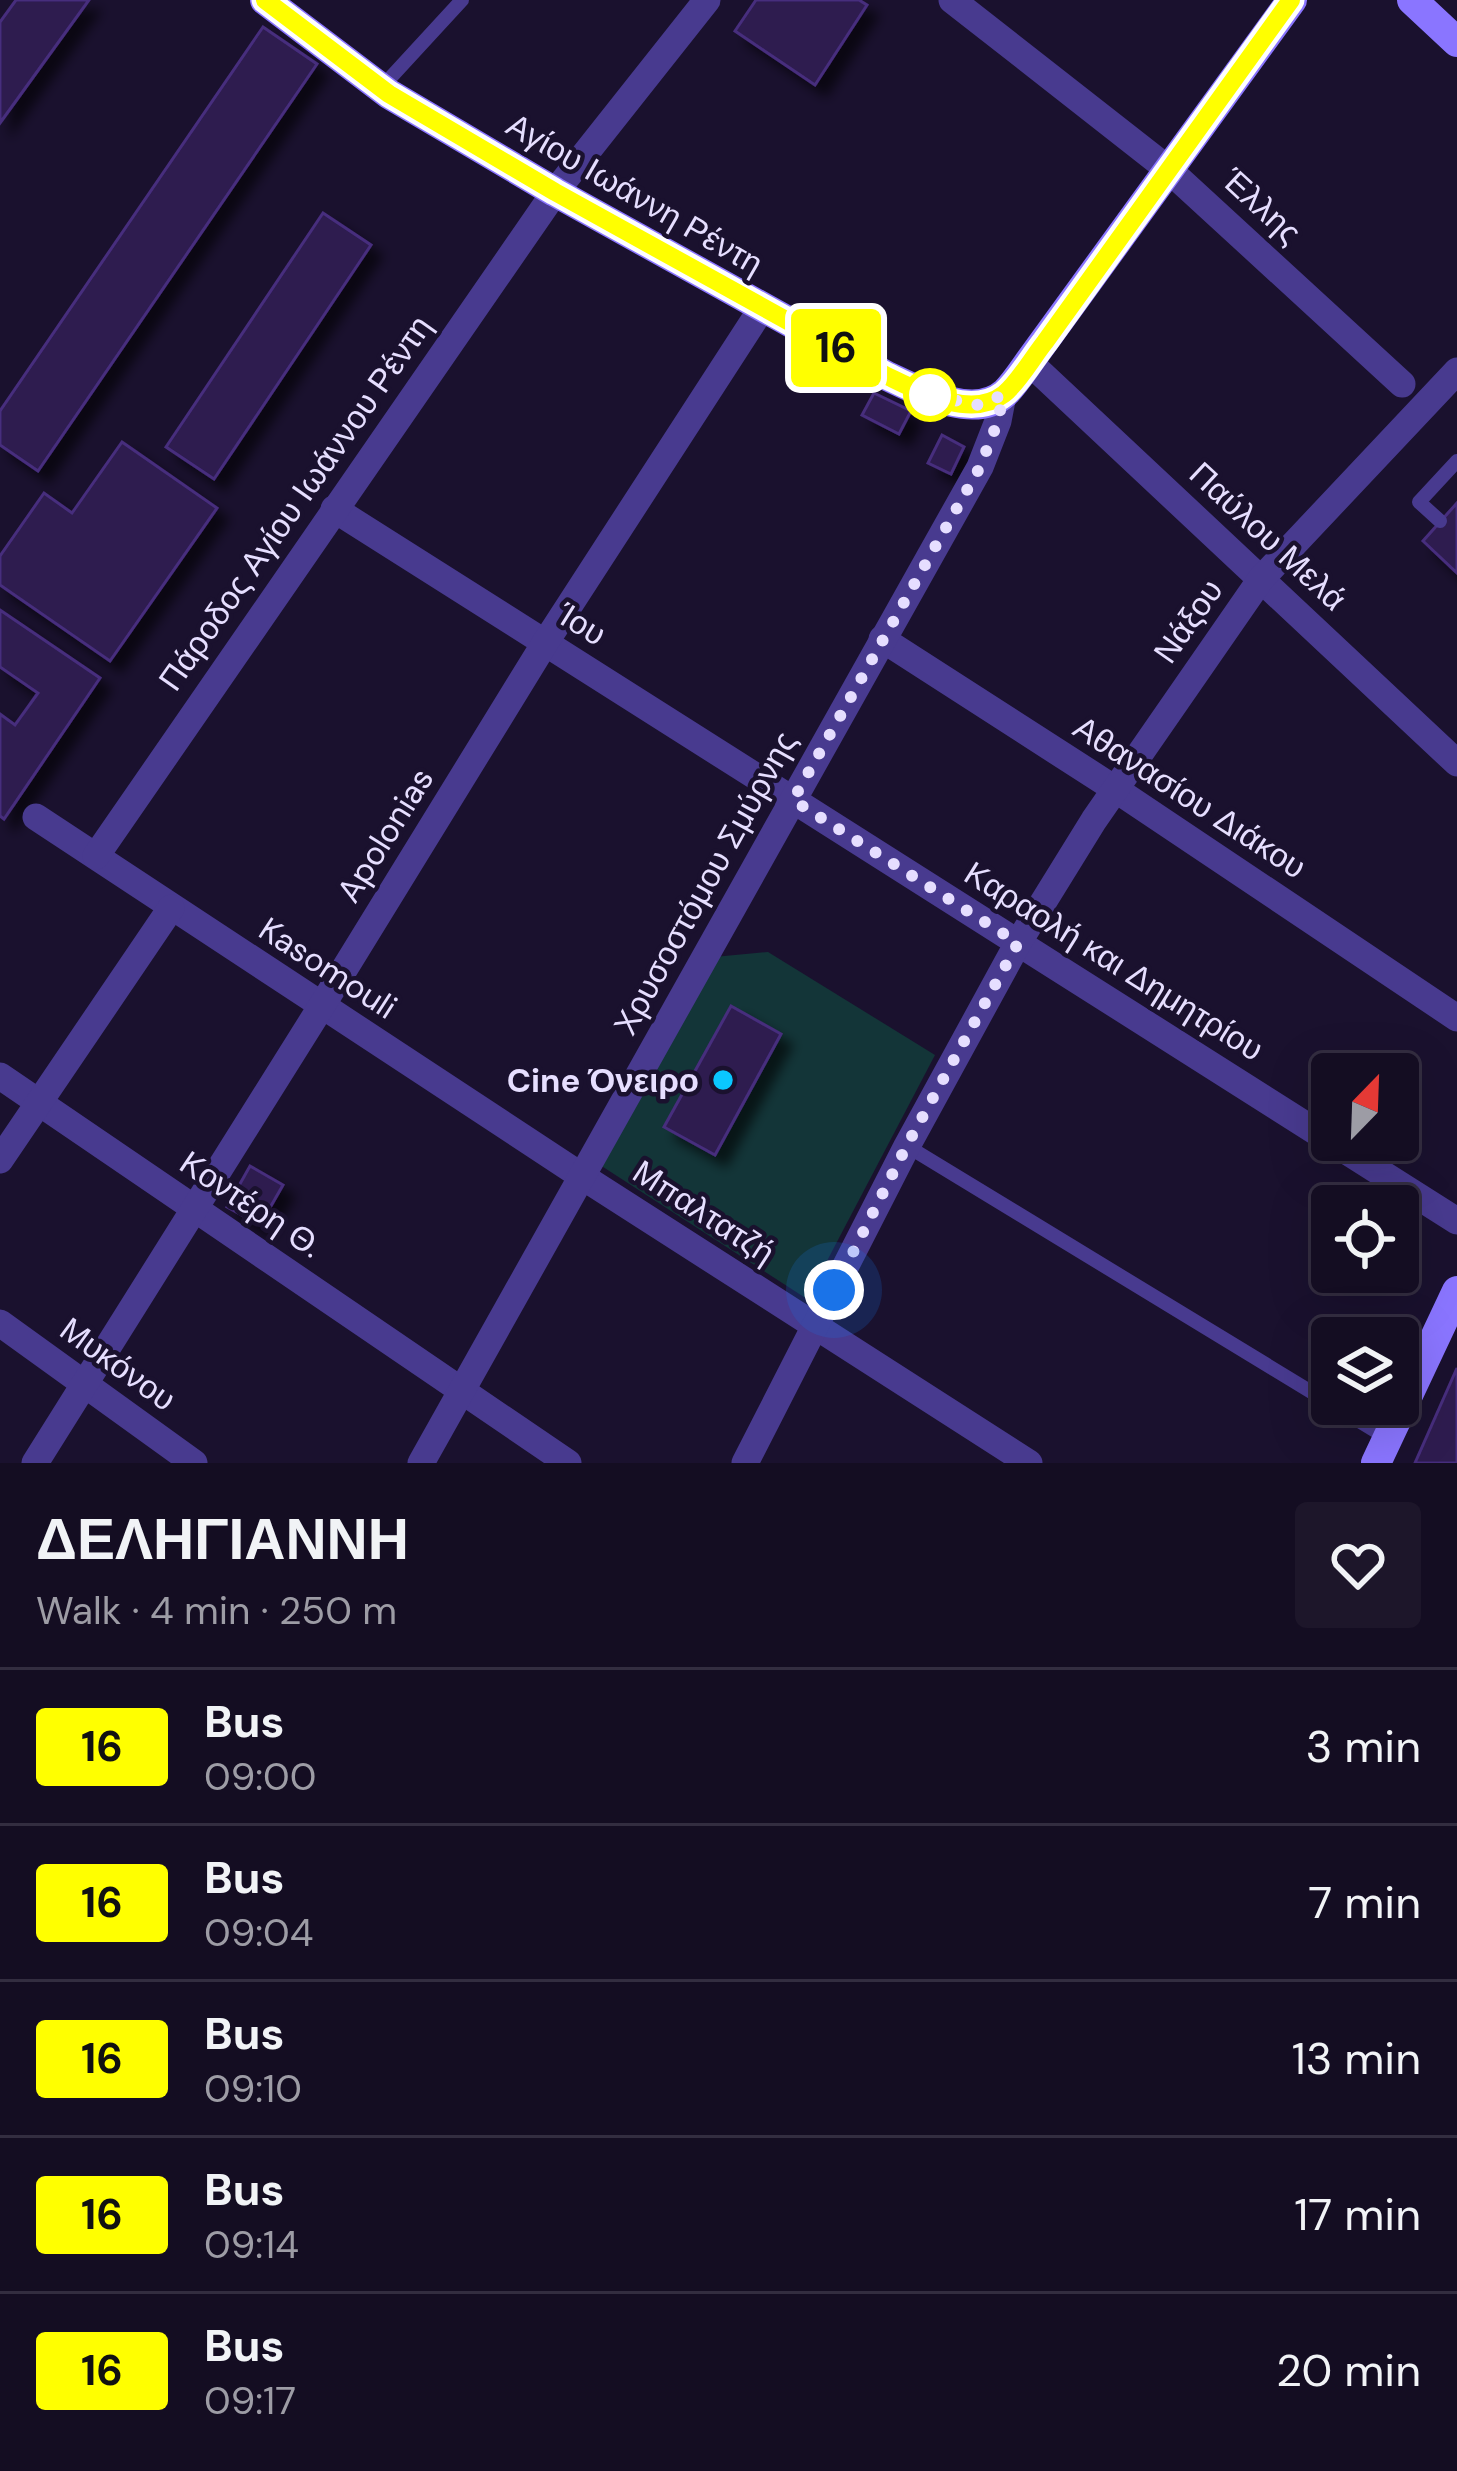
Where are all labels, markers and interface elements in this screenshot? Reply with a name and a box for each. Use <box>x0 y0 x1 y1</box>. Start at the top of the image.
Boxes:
street label: Αγίου Ιωάννη Ρέντη <box>499 103 771 285</box>
street label: Έλλης <box>1213 158 1311 253</box>
street label: Πάροδος Αγίου Ιωάννου Ρέντη <box>149 307 441 699</box>
line badge: 16 <box>782 309 890 387</box>
text: 16 <box>815 320 857 375</box>
unlabelled marker <box>905 370 955 420</box>
street label: Παύλου Μελά <box>1180 452 1356 620</box>
street label: Νάξου <box>1144 570 1232 672</box>
street label: Ίου <box>549 592 614 655</box>
street label: Αθανασίου Διάκου <box>1066 706 1314 888</box>
street label: Χρυσοστόμου Σμύρνης <box>604 724 806 1042</box>
street label: Apolonias <box>327 760 443 910</box>
street label: Καραολή και Δημητρίου <box>957 851 1271 1071</box>
street label: Kasomouli <box>251 908 405 1028</box>
north arrow <box>1311 1053 1419 1161</box>
map controls <box>1311 1053 1419 1425</box>
place label: Cine Όνειρο <box>507 1059 699 1102</box>
marker: Cine Όνειρο <box>710 1067 736 1093</box>
street label: Κοντέρη Θ. <box>172 1141 330 1267</box>
street label: Μπαλτατζή <box>625 1150 783 1274</box>
button: locate <box>1311 1185 1419 1293</box>
your location <box>804 1260 864 1320</box>
street label: Μυκόνου <box>52 1308 184 1420</box>
button: layers <box>1311 1317 1419 1425</box>
text: ΔΕΛΗΓΙΑΝΝΗ <box>36 1502 409 1577</box>
button: heart <box>1295 1502 1421 1628</box>
text: Walk · 4 min · 250 m <box>36 1585 397 1636</box>
text: Bus <box>204 1692 284 1751</box>
text: 3 min <box>1306 1717 1421 1776</box>
text: 16 <box>81 1719 123 1774</box>
text: 09:00 <box>204 1751 316 1802</box>
text: Bus <box>204 1848 284 1907</box>
text: 7 min <box>1308 1873 1421 1932</box>
text: 16 <box>81 1875 123 1930</box>
text: 09:04 <box>204 1907 313 1958</box>
text: Bus <box>204 2004 284 2063</box>
text: 13 min <box>1292 2029 1421 2088</box>
text: 16 <box>81 2031 123 2086</box>
text: 09:10 <box>204 2063 302 2114</box>
text: Bus <box>204 2160 284 2219</box>
text: 17 min <box>1294 2185 1421 2244</box>
text: 16 <box>81 2187 123 2242</box>
text: 09:14 <box>204 2219 299 2270</box>
text: Bus <box>204 2316 284 2375</box>
text: 20 min <box>1276 2341 1421 2400</box>
text: 16 <box>81 2343 123 2398</box>
text: 09:17 <box>204 2375 296 2426</box>

